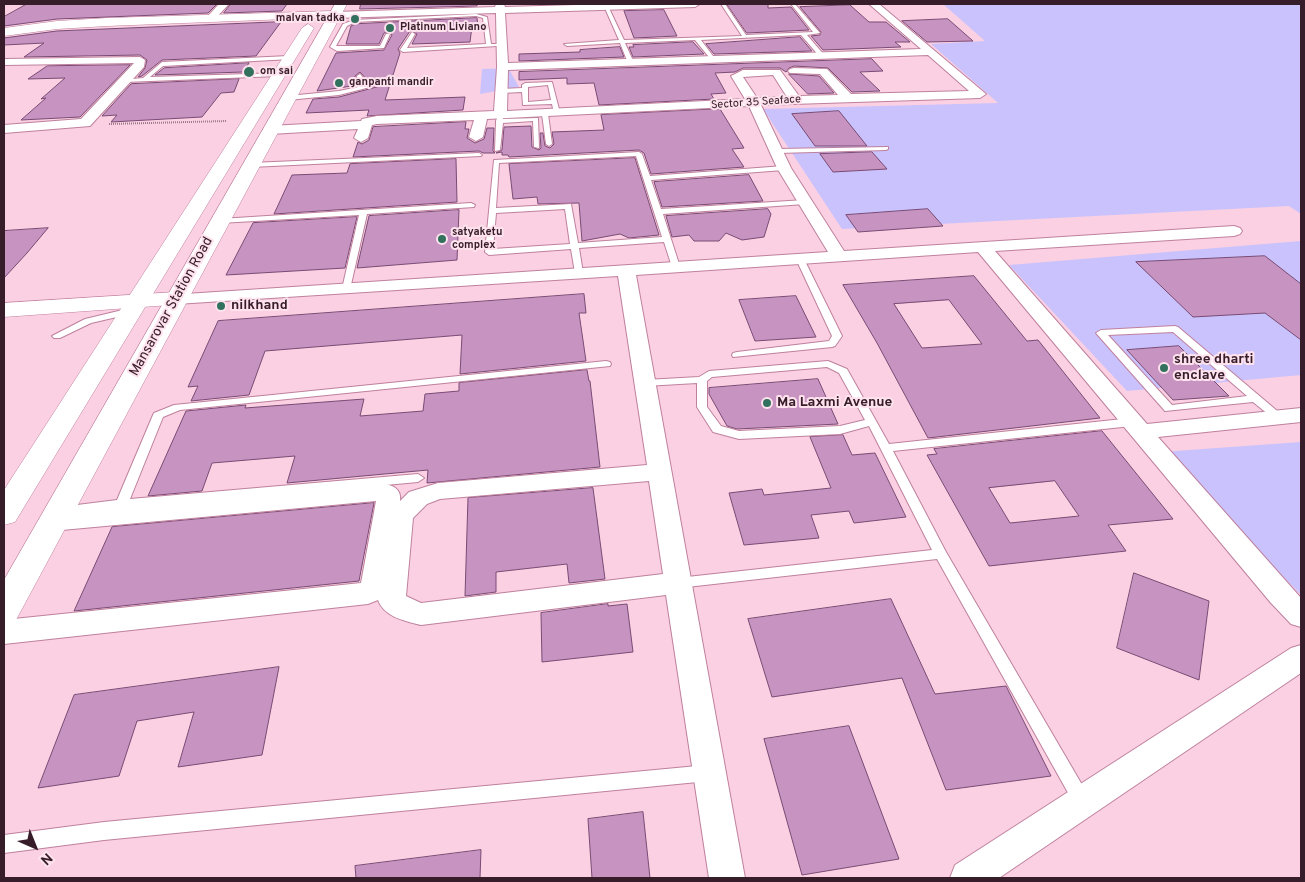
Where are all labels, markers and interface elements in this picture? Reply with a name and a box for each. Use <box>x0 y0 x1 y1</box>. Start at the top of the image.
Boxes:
place label: malvan tadka <box>276 12 345 26</box>
marker: malvan tadka <box>349 13 361 25</box>
place label: Platinum Liviano <box>400 21 486 35</box>
marker: Platinum Liviano <box>384 22 396 34</box>
marker: om sai <box>242 65 256 79</box>
place label: om sai <box>260 65 293 79</box>
place label: ganpanti mandir <box>349 76 433 90</box>
marker: ganpanti mandir <box>333 77 345 89</box>
street label: Sector 35 Seaface <box>711 93 801 113</box>
place label: satyaketu complex <box>452 226 502 252</box>
marker: satyaketu complex <box>436 233 448 245</box>
street label: Mansarovar Station Road <box>127 234 217 380</box>
place label: nilkhand <box>231 298 288 314</box>
marker: nilkhand <box>215 300 227 312</box>
place label: shree dharti enclave <box>1174 352 1253 384</box>
marker: shree dharti enclave <box>1158 362 1170 374</box>
place label: Ma Laxmi Avenue <box>777 395 892 411</box>
marker: Ma Laxmi Avenue <box>761 397 773 409</box>
north arrow <box>10 822 60 872</box>
text: N <box>36 849 55 868</box>

